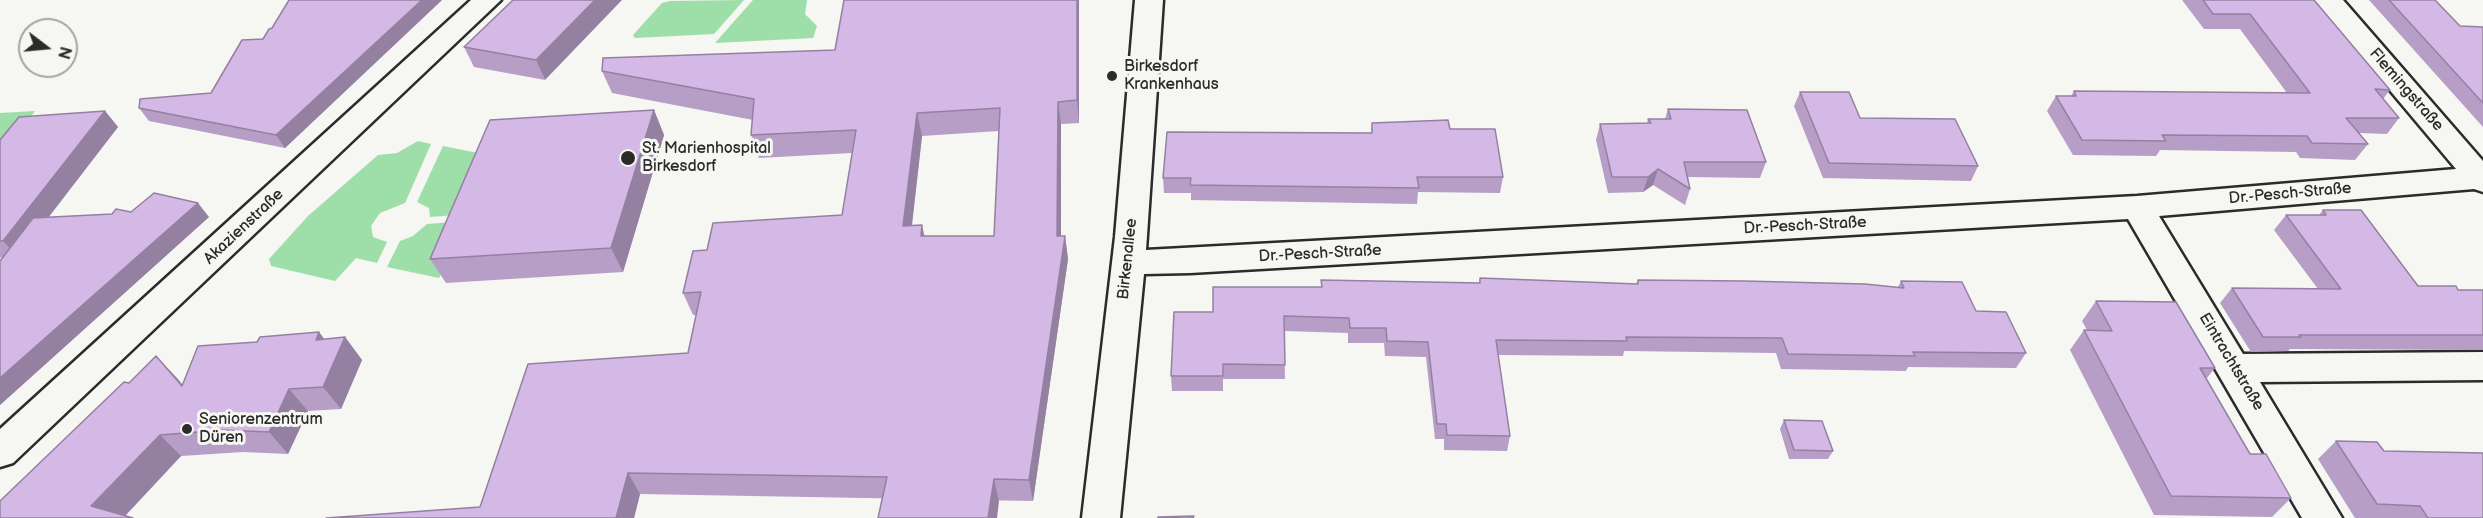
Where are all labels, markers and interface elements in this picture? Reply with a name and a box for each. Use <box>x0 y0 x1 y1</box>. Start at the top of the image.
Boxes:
north arrow <box>18 18 78 78</box>
text: N <box>53 44 75 61</box>
street label: Flemingstraße <box>2365 45 2447 135</box>
place label: Birkesdorf Krankenhaus <box>1124 57 1219 95</box>
marker: Birkesdorf Krankenhaus <box>1105 69 1119 83</box>
place label: St. Marienhospital Birkesdorf <box>642 139 771 177</box>
marker: St. Marienhospital Birkesdorf <box>619 149 637 167</box>
street label: Dr.-Pesch-Straße <box>2228 179 2352 209</box>
street label: Akazienstraße <box>200 185 288 269</box>
street label: Dr.-Pesch-Straße <box>1743 213 1867 239</box>
street label: Birkenallee <box>1114 217 1142 301</box>
street label: Dr.-Pesch-Straße <box>1258 241 1382 267</box>
street label: Eintrachtstraße <box>2194 310 2268 414</box>
place label: Seniorenzentrum Düren <box>199 410 323 448</box>
marker: Seniorenzentrum Düren <box>180 422 194 436</box>

